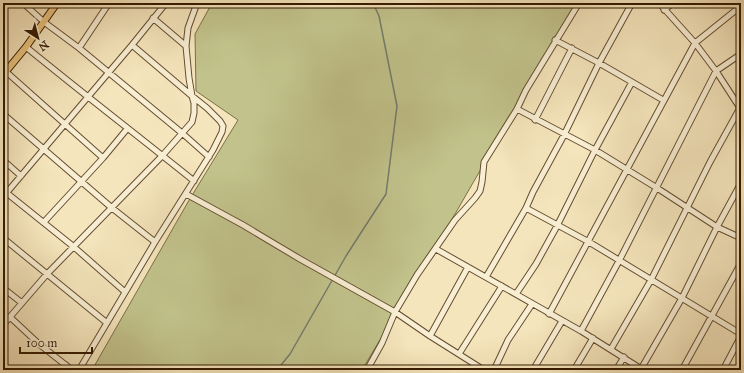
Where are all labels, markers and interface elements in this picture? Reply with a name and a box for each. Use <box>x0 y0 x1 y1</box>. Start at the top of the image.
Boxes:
north arrow <box>18 18 58 58</box>
text: N <box>35 38 51 54</box>
scale bar <box>20 329 92 355</box>
text: 100 m <box>26 336 57 350</box>

